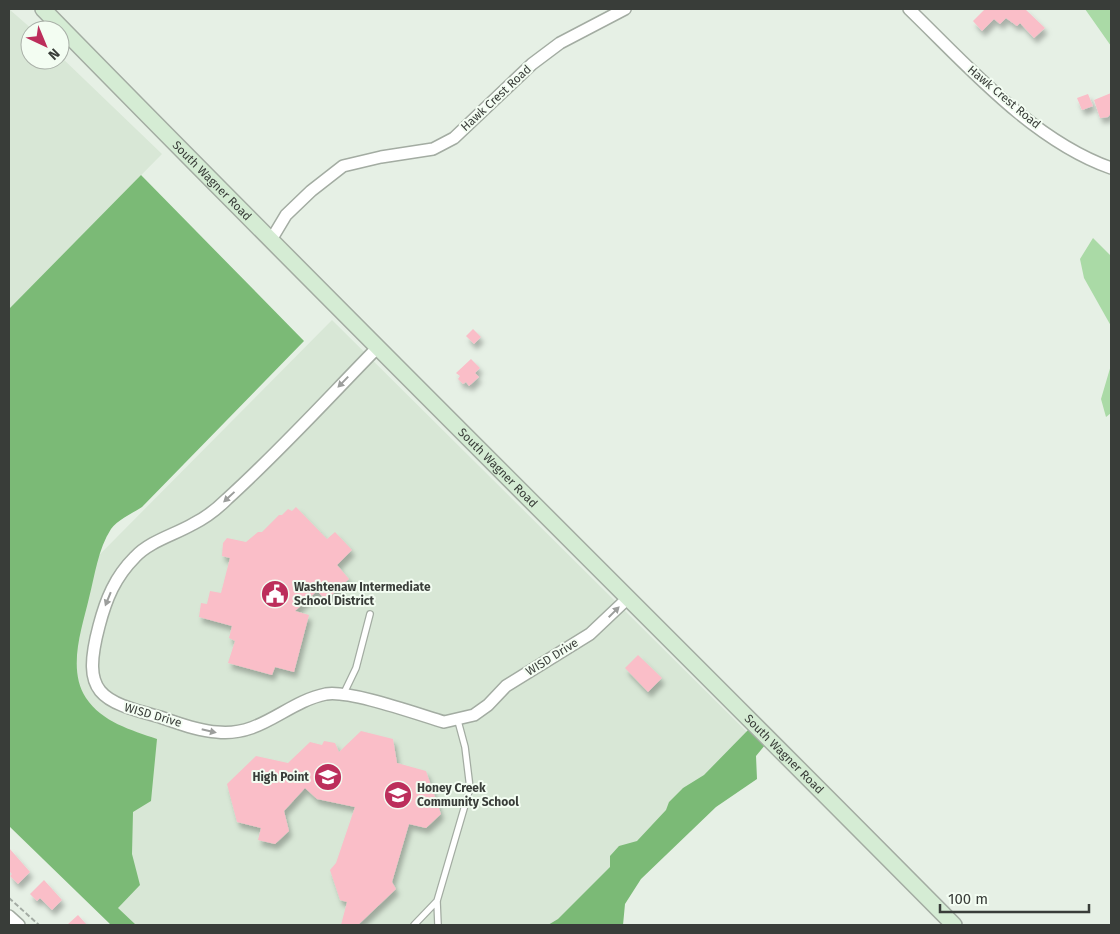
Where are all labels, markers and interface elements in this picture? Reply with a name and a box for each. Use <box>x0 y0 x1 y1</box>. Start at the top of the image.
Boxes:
north arrow <box>20 20 70 70</box>
text: N <box>44 45 63 63</box>
street label: Hawk Crest Road <box>458 62 534 134</box>
street label: Hawk Crest Road <box>965 62 1043 132</box>
street label: South Wagner Road <box>170 138 254 224</box>
one-way arrow <box>338 375 350 387</box>
street label: South Wagner Road <box>455 425 540 510</box>
one-way arrow <box>223 491 235 503</box>
public building icon: Washtenaw Intermediate School District <box>260 579 290 609</box>
place label: Washtenaw Intermediate School District <box>294 580 431 608</box>
one-way arrow <box>104 591 112 606</box>
one-way arrow <box>608 606 620 618</box>
street label: WISD Drive <box>523 635 581 679</box>
street label: WISD Drive <box>123 700 183 730</box>
street label: South Wagner Road <box>742 712 827 797</box>
one-way arrow <box>202 727 218 735</box>
school or university icon: High Point <box>313 762 343 792</box>
place label: High Point <box>252 770 309 784</box>
school or university icon: Honey Creek Community School <box>383 780 413 810</box>
place label: Honey Creek Community School <box>417 781 519 809</box>
scale bar <box>940 882 1089 914</box>
text: 100 m <box>948 890 988 908</box>

